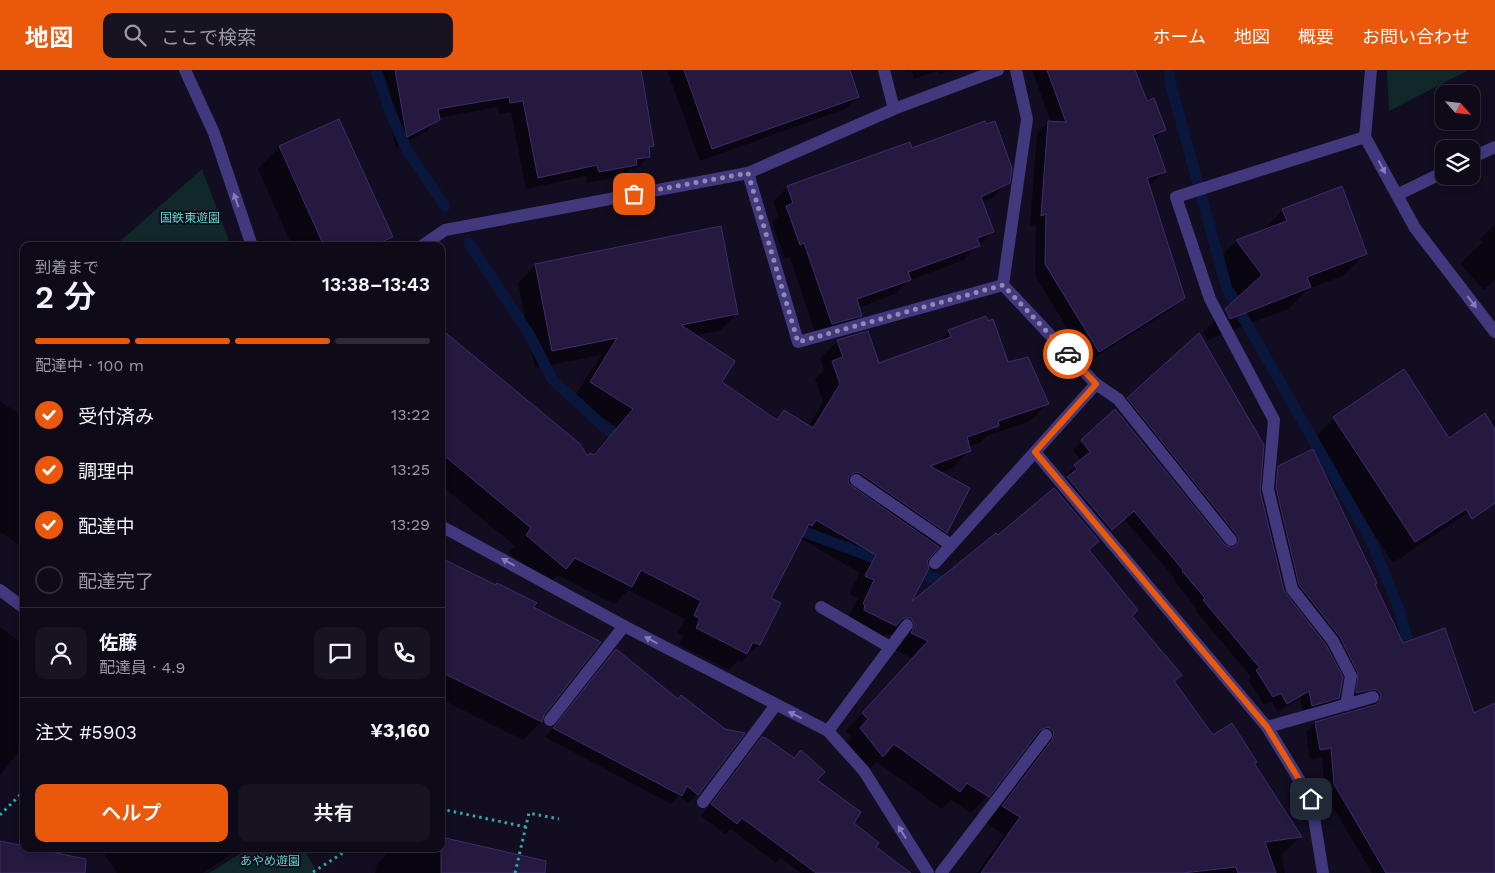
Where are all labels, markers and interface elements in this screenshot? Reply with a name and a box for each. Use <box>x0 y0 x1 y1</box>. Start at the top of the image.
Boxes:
search box <box>103 13 453 58</box>
icon: search <box>121 21 149 49</box>
text: 地図 <box>25 24 73 52</box>
text: ここで検索 <box>161 26 256 49</box>
text: ホーム <box>1153 26 1206 47</box>
text: 地図 <box>1234 26 1270 47</box>
text: 概要 <box>1298 26 1334 47</box>
text: お問い合わせ <box>1362 26 1470 47</box>
north arrow <box>1435 85 1480 130</box>
map controls <box>1435 85 1480 185</box>
button: layers <box>1435 140 1480 185</box>
one-way arrow <box>1377 160 1386 174</box>
pin <box>613 173 655 215</box>
icon: bag <box>620 180 648 208</box>
one-way arrow <box>232 192 240 207</box>
park label: 国鉄東遊園 <box>160 211 220 225</box>
text: 到着まで <box>35 258 99 277</box>
text: 13:38–13:43 <box>322 273 430 296</box>
text: 2 分 <box>35 278 96 316</box>
one-way arrow <box>1466 295 1477 308</box>
courier <box>1043 329 1093 379</box>
icon: car <box>1054 340 1082 368</box>
text: 配達中 · 100 m <box>35 356 144 375</box>
icon: check <box>35 401 63 429</box>
text: 受付済み <box>78 405 154 428</box>
text: 13:22 <box>391 405 430 424</box>
icon: check <box>35 456 63 484</box>
text: 調理中 <box>78 460 135 483</box>
text: 13:25 <box>391 460 430 479</box>
icon: check <box>35 511 63 539</box>
text: 配達中 <box>78 515 135 538</box>
text: 13:29 <box>390 515 430 534</box>
one-way arrow <box>501 558 515 567</box>
text: 配達完了 <box>78 570 154 593</box>
button: person <box>35 627 87 679</box>
button: chat <box>314 627 366 679</box>
button: phone <box>378 627 430 679</box>
text: 佐藤 <box>99 631 137 654</box>
one-way arrow <box>644 636 658 644</box>
text: 配達員 · 4.9 <box>99 658 185 677</box>
one-way arrow <box>788 710 802 718</box>
text: ¥3,160 <box>370 719 430 742</box>
text: 注文 #5903 <box>35 721 137 744</box>
pin <box>1290 778 1332 820</box>
button: ヘルプ <box>35 784 228 842</box>
button: 共有 <box>238 784 430 842</box>
icon: home <box>1297 785 1325 813</box>
one-way arrow <box>898 825 907 838</box>
park label: あやめ遊園 <box>240 854 300 868</box>

